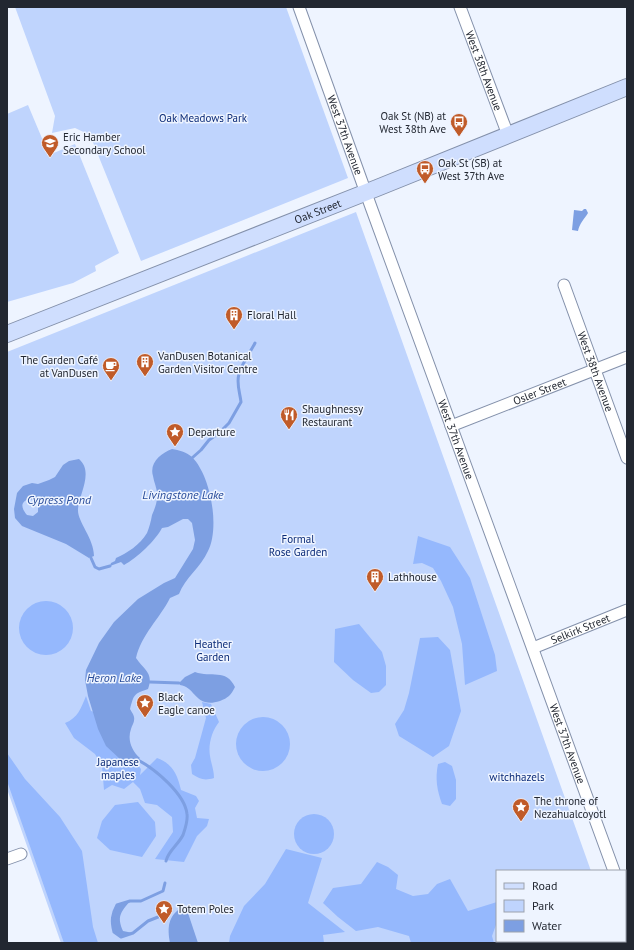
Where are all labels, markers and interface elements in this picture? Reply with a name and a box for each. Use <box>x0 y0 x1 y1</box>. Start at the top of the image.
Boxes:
street label: West 38th Avenue <box>463 29 505 113</box>
street label: West 37th Avenue <box>324 93 366 177</box>
place label: Oak St (NB) at West 38th Ave <box>379 109 446 136</box>
park label: Oak Meadows Park <box>159 111 248 125</box>
bus stop icon: Oak St (NB) at West 38th Ave <box>449 112 469 137</box>
place label: Eric Hamber Secondary School <box>63 130 146 157</box>
school or university icon: Eric Hamber Secondary School <box>40 133 60 158</box>
place label: Oak St (SB) at West 37th Ave <box>438 156 505 183</box>
bus stop icon: Oak St (SB) at West 37th Ave <box>415 159 435 184</box>
street label: Oak Street <box>292 196 343 227</box>
building icon: Floral Hall <box>224 305 244 330</box>
place label: Floral Hall <box>247 308 297 322</box>
street label: West 38th Avenue <box>574 329 617 414</box>
place label: VanDusen Botanical Garden Visitor Centre <box>157 349 258 376</box>
building icon: VanDusen Botanical Garden Visitor Centre <box>135 352 155 377</box>
place label: The Garden Café at VanDusen <box>20 353 98 380</box>
cafe icon: The Garden Café at VanDusen <box>101 356 121 381</box>
street label: Osler Street <box>511 375 568 408</box>
street label: West 37th Avenue <box>435 397 477 482</box>
place label: Shaughnessy Restaurant <box>302 402 364 429</box>
restaurant icon: Shaughnessy Restaurant <box>279 405 299 430</box>
place icon: Departure <box>165 422 185 447</box>
place label: Departure <box>188 425 236 439</box>
water label: Livingstone Lake <box>142 487 224 502</box>
water label: Cypress Pond <box>27 492 92 507</box>
park label: Formal Rose Garden <box>269 532 327 559</box>
building icon: Lathhouse <box>365 567 385 592</box>
place label: Lathhouse <box>388 570 437 584</box>
street label: Selkirk Street <box>549 611 612 647</box>
park label: Heather Garden <box>194 637 232 664</box>
water label: Heron Lake <box>87 670 142 685</box>
place label: Black Eagle canoe <box>158 690 215 717</box>
place icon: Black Eagle canoe <box>135 693 155 718</box>
street label: West 37th Avenue <box>546 702 589 786</box>
park label: Japanese maples <box>96 755 139 782</box>
park label: witchhazels <box>489 770 545 784</box>
place label: The throne of Nezahualcoyotl <box>534 794 607 821</box>
place icon: The throne of Nezahualcoyotl <box>511 797 531 822</box>
legend <box>496 870 626 942</box>
text: Road <box>532 878 557 893</box>
text: Park <box>532 898 554 913</box>
place icon: Totem Poles <box>154 899 174 924</box>
place label: Totem Poles <box>177 902 234 916</box>
text: Water <box>532 918 562 933</box>

